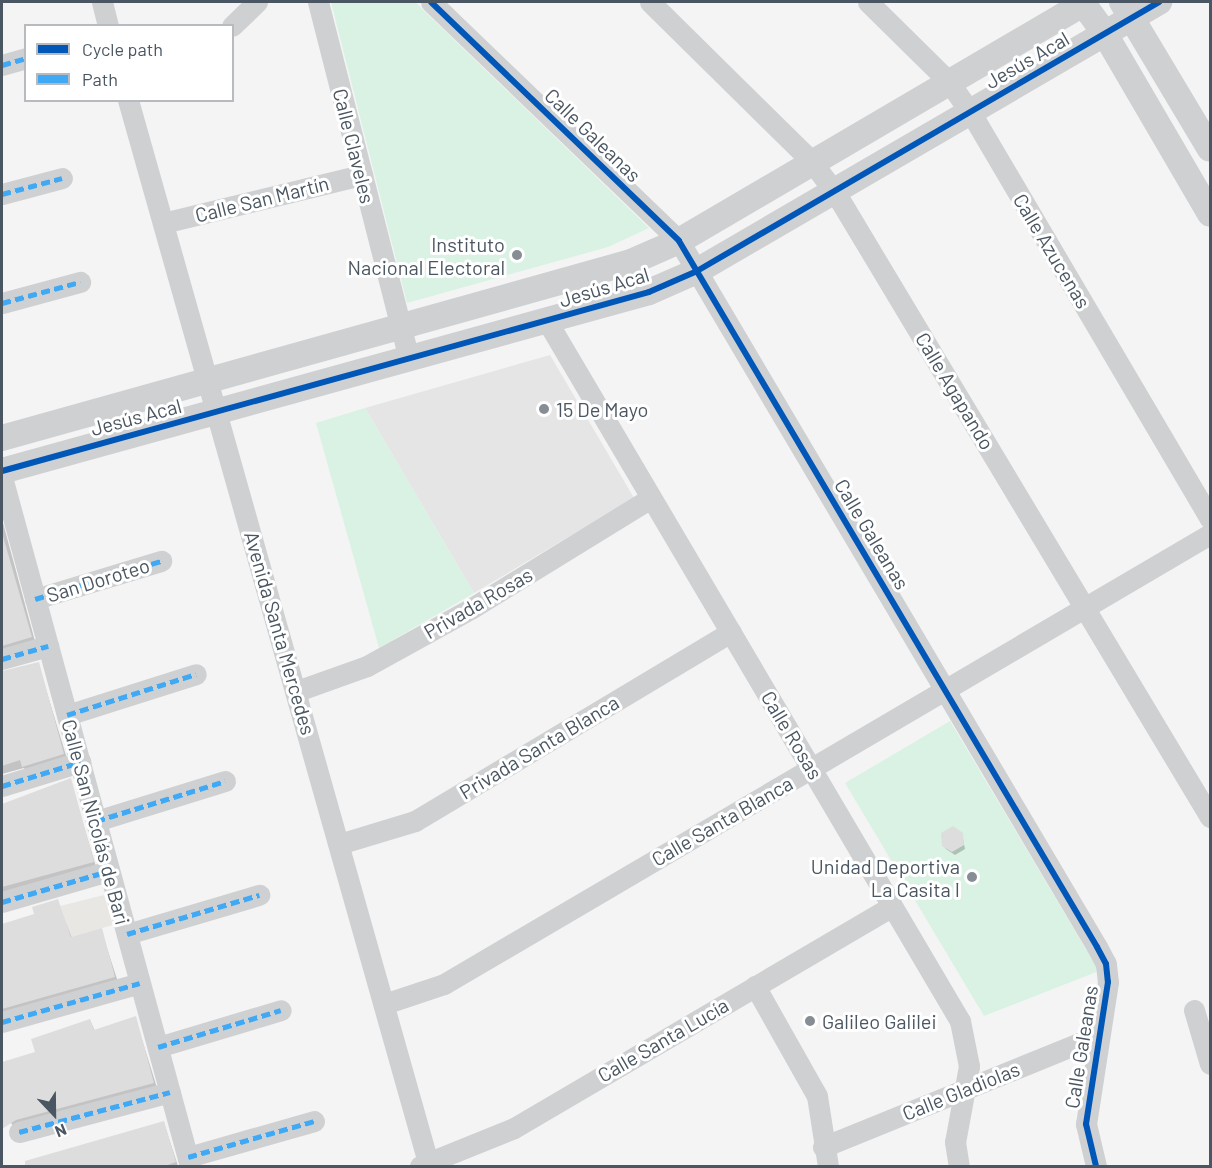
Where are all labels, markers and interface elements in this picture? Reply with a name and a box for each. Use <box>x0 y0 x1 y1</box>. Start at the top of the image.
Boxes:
legend <box>24 24 234 102</box>
street label: Jesús Acal <box>981 26 1073 94</box>
text: Cycle path <box>82 38 163 60</box>
text: Path <box>82 68 118 90</box>
street label: Calle Galeanas <box>540 83 646 187</box>
street label: Calle Claveles <box>328 86 380 206</box>
street label: Calle San Martín <box>193 171 331 227</box>
street label: Calle Azucenas <box>1008 189 1096 313</box>
place label: Instituto Nacional Electoral <box>348 232 505 279</box>
marker: Instituto Nacional Electoral <box>510 248 524 262</box>
street label: Jesús Acal <box>556 262 652 312</box>
street label: Calle Agapando <box>911 328 999 454</box>
street label: Jesús Acal <box>88 393 184 441</box>
place label: 15 De Mayo <box>556 397 648 421</box>
marker: 15 De Mayo <box>537 402 551 416</box>
street label: Calle Galeanas <box>830 474 914 594</box>
street label: Avenida Santa Mercedes <box>239 528 321 738</box>
street label: San Doroteo <box>44 553 152 607</box>
street label: Privada Rosas <box>419 562 537 644</box>
street label: Calle Rosas <box>756 687 828 783</box>
street label: Privada Santa Blanca <box>455 690 623 804</box>
street label: Calle San Nicolás de Bari <box>57 717 135 927</box>
street label: Calle Santa Blanca <box>647 771 797 871</box>
place label: Unidad Deportiva La Casita I <box>811 854 960 901</box>
marker: Unidad Deportiva La Casita I <box>965 870 979 884</box>
street label: Calle Galeanas <box>1059 984 1103 1110</box>
street label: Calle Santa Lucía <box>593 993 733 1087</box>
place label: Galileo Galilei <box>822 1009 937 1033</box>
marker: Galileo Galilei <box>803 1014 817 1028</box>
street label: Calle Gladiolas <box>899 1057 1023 1125</box>
north arrow <box>24 1084 84 1144</box>
text: N <box>52 1120 69 1142</box>

